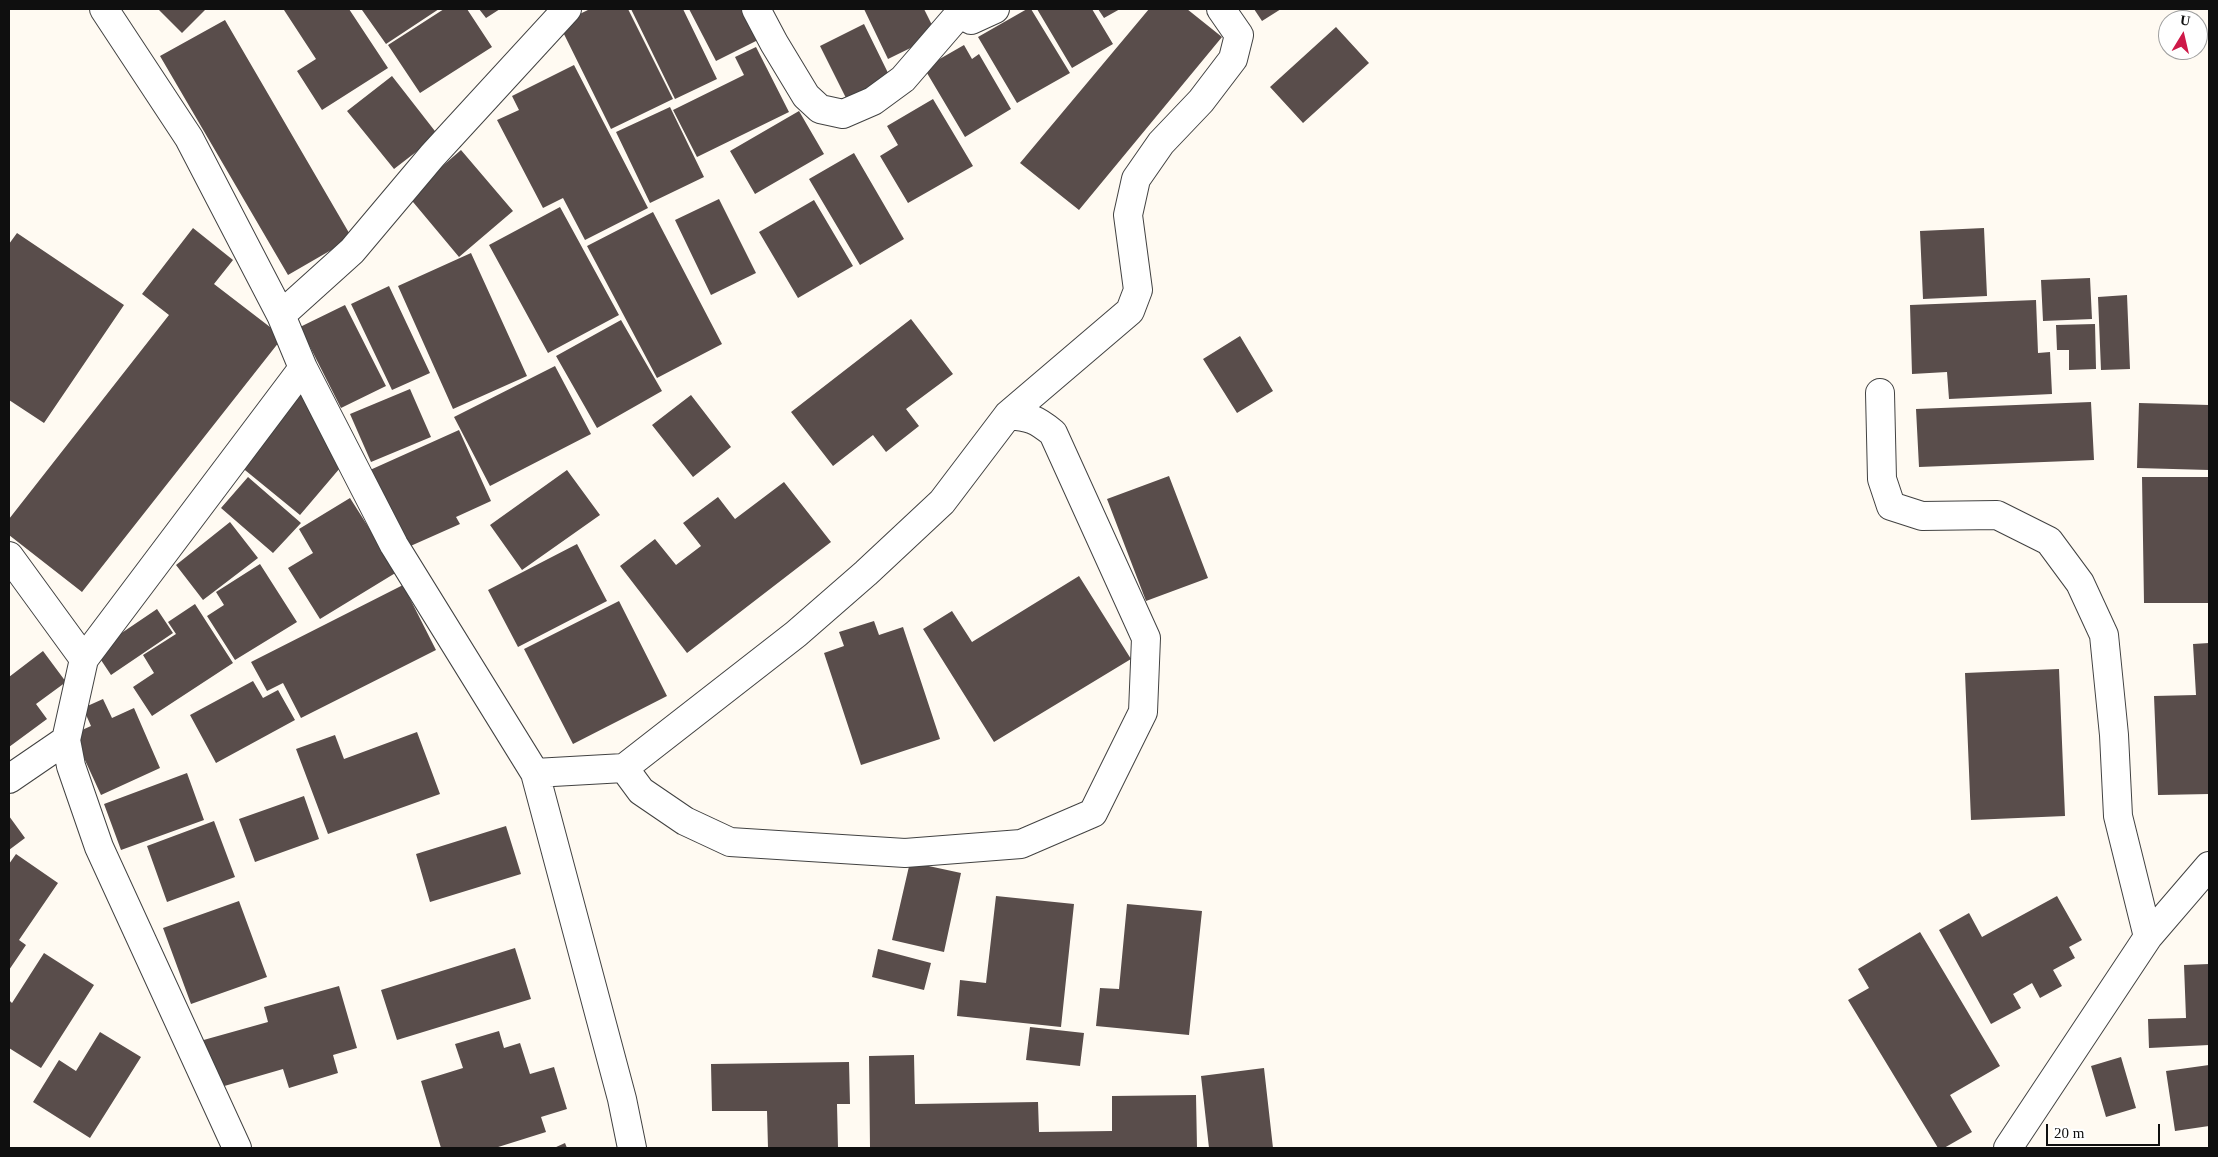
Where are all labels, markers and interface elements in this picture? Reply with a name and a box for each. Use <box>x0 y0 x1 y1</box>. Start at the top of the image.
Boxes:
north arrow <box>2158 10 2208 60</box>
text: U <box>2179 12 2191 29</box>
scale bar <box>2048 1114 2162 1146</box>
text: 20 m <box>2054 1125 2084 1141</box>

